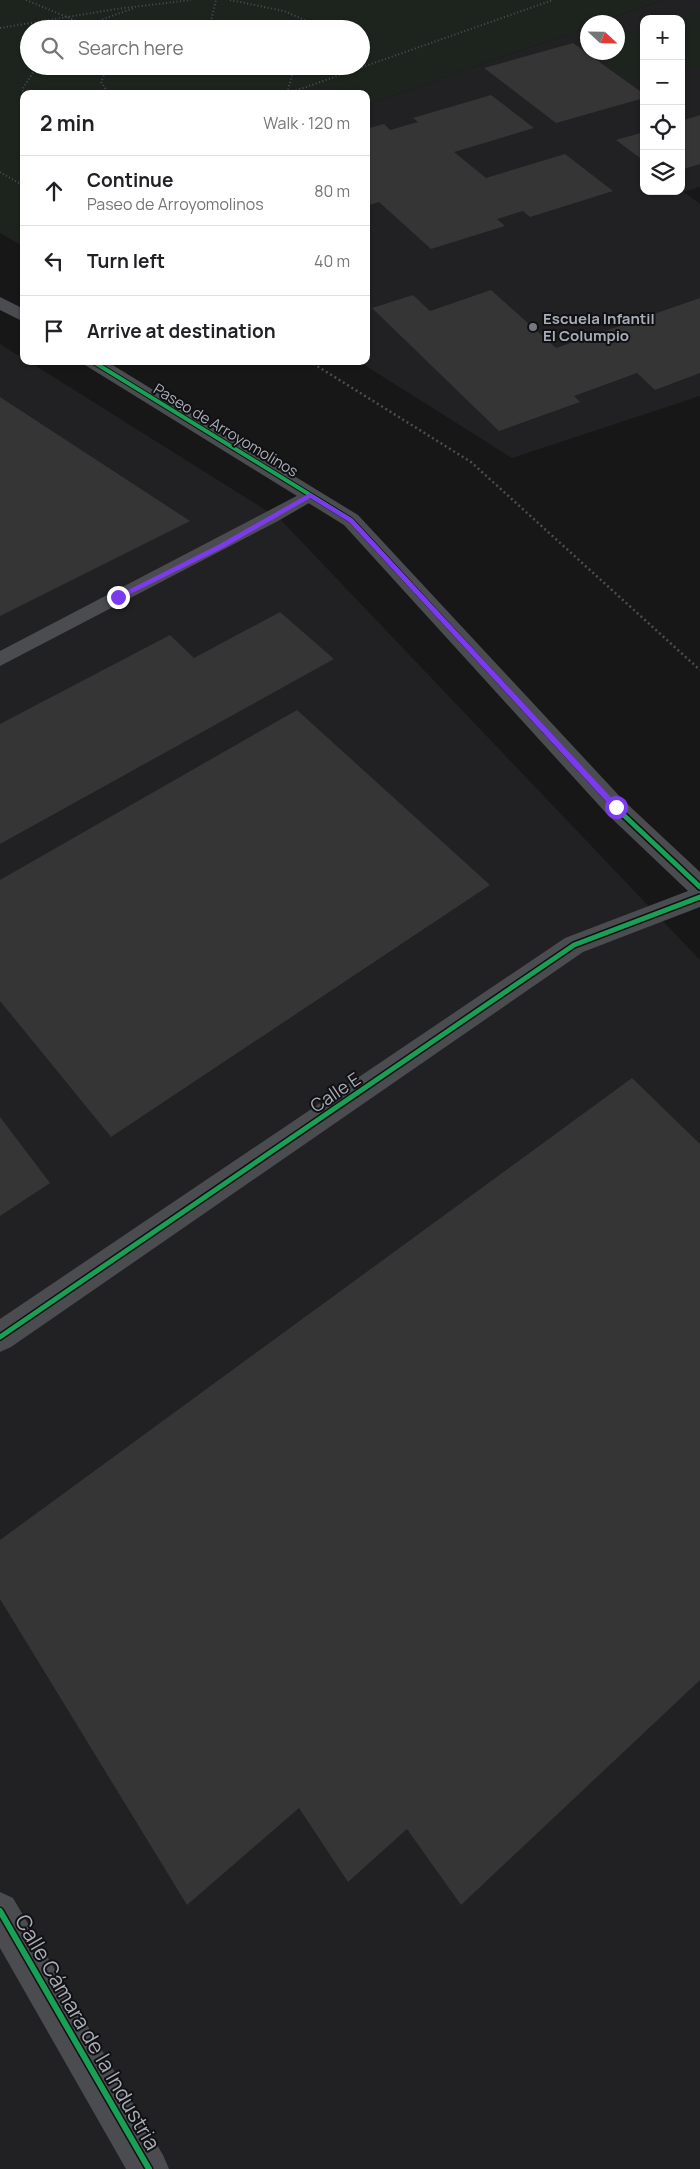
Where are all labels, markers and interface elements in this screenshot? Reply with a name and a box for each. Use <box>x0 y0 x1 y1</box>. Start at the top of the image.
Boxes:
north arrow <box>580 15 625 60</box>
map controls <box>640 15 685 195</box>
button: + <box>640 15 685 60</box>
search box <box>20 20 370 75</box>
icon: search <box>38 34 66 62</box>
text: Search here <box>78 35 184 61</box>
button: − <box>640 60 685 105</box>
button: locate <box>640 105 685 150</box>
text: 2 min <box>40 109 95 137</box>
text: Walk · 120 m <box>263 112 350 134</box>
button: layers <box>640 150 685 195</box>
text: Continue <box>87 167 173 193</box>
icon: ahead <box>40 177 68 205</box>
text: 80 m <box>314 180 350 202</box>
text: Paseo de Arroyomolinos <box>87 193 264 215</box>
icon: left <box>40 247 68 275</box>
text: Turn left <box>87 248 165 274</box>
text: 40 m <box>314 250 350 272</box>
place label: Escuela Infantil El Columpio <box>543 308 655 346</box>
icon: arrive <box>40 317 68 345</box>
text: Arrive at destination <box>87 318 276 344</box>
marker: Escuela Infantil El Columpio <box>527 321 539 333</box>
street label: Paseo de Arroyomolinos <box>150 378 302 482</box>
route end <box>107 586 130 609</box>
route start <box>605 796 628 819</box>
street label: Calle E <box>305 1066 365 1118</box>
street label: Calle Cámara de la Industria <box>9 1909 167 2155</box>

